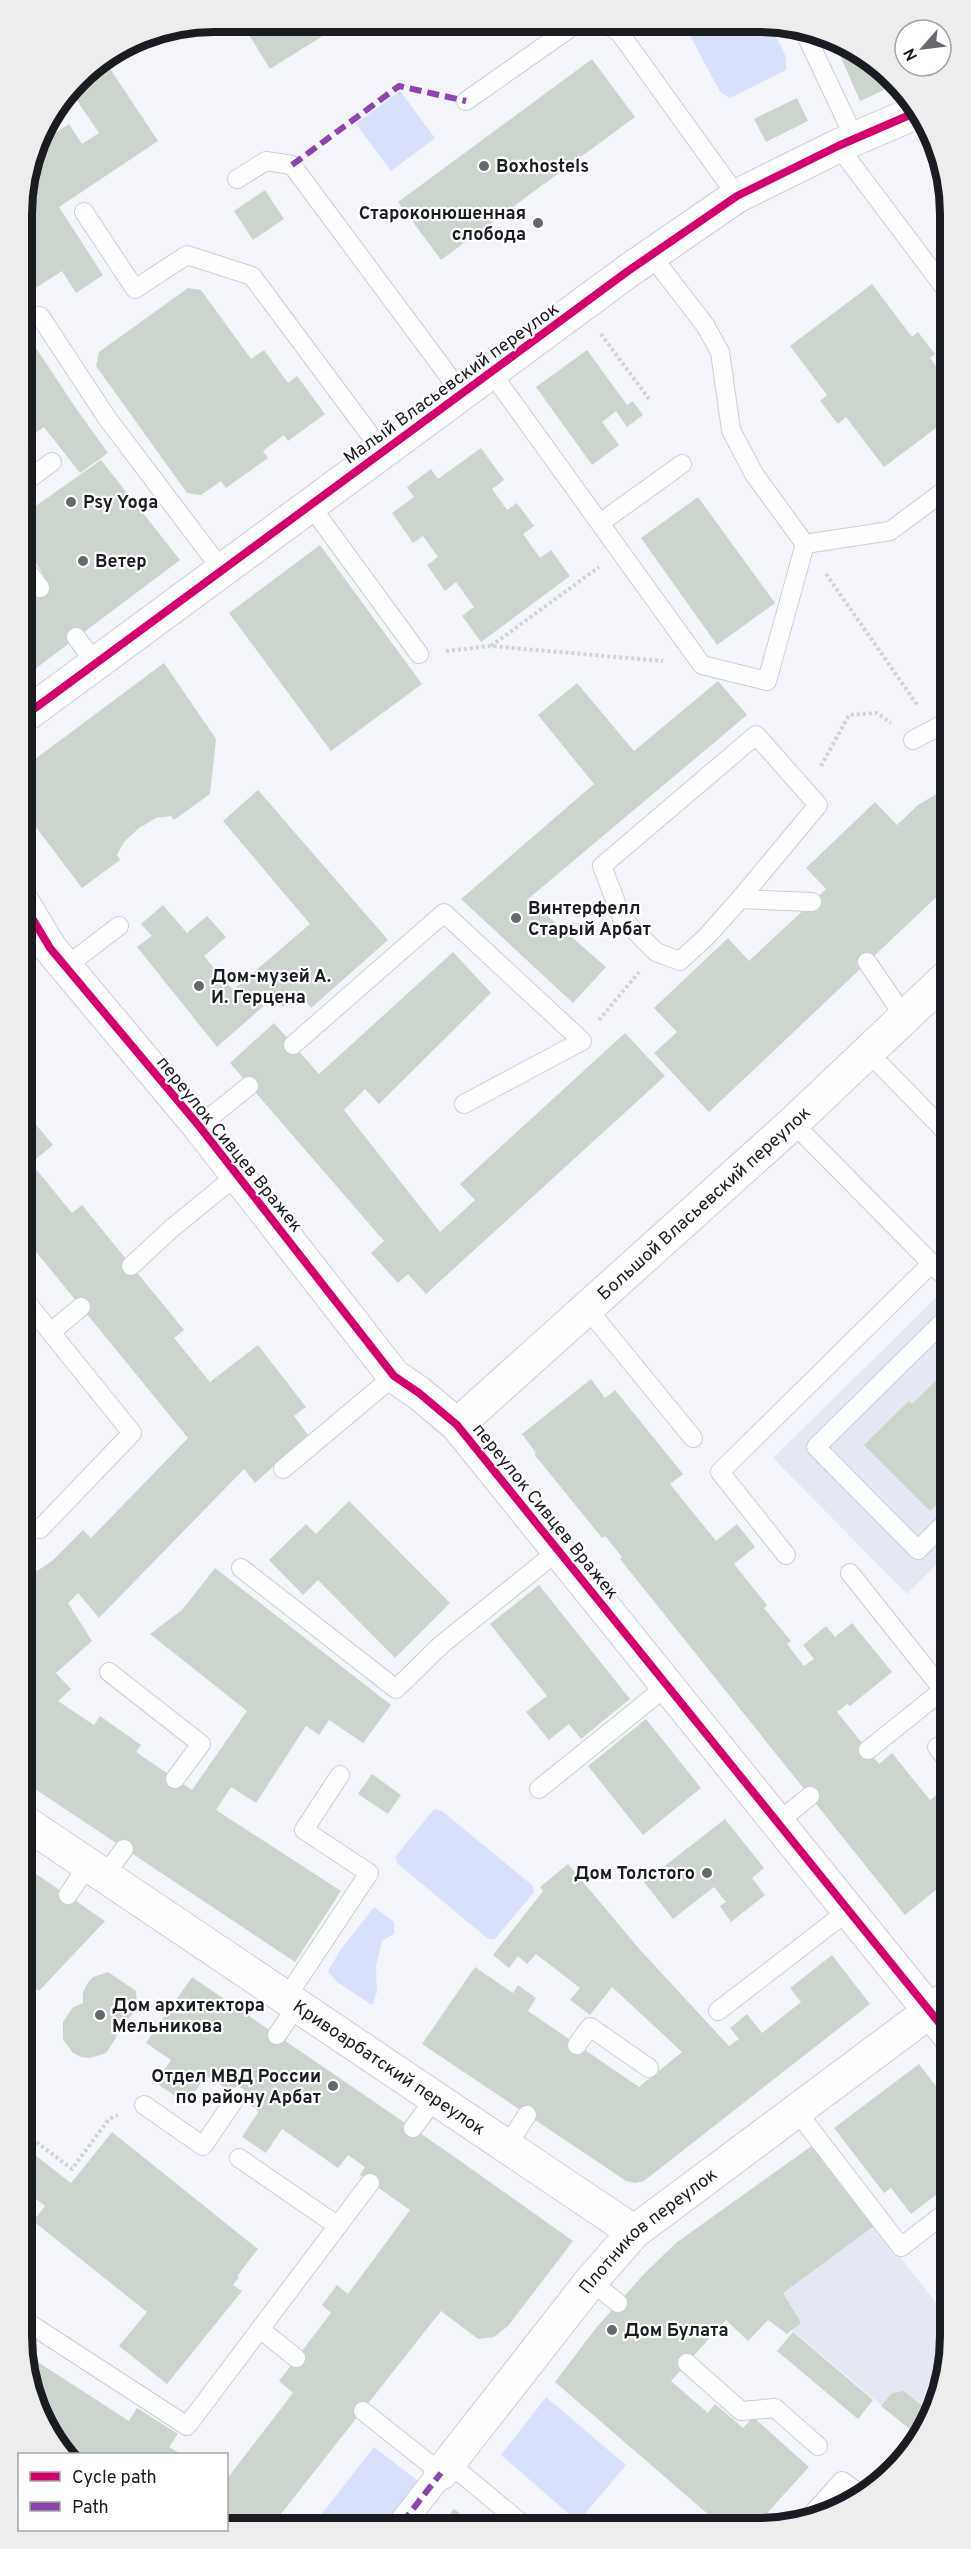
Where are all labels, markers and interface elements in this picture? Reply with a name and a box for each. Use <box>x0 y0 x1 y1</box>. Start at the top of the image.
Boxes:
north arrow <box>893 18 953 78</box>
text: N <box>900 44 923 64</box>
place label: Boxhostels <box>496 156 589 179</box>
marker: Boxhostels <box>477 159 491 173</box>
place label: Староконюшенная слобода <box>359 203 526 247</box>
marker: Староконюшенная слобода <box>531 216 545 230</box>
street label: Малый Власьевский переулок <box>340 298 564 470</box>
place label: Psy Yoga <box>83 492 158 515</box>
marker: Psy Yoga <box>64 495 78 509</box>
place label: Ветер <box>95 551 147 574</box>
marker: Ветер <box>76 554 90 568</box>
place label: Винтерфелл Старый Арбат <box>528 898 652 942</box>
marker: Винтерфелл Старый Арбат <box>509 911 523 925</box>
place label: Дом-музей А. И. Герцена <box>211 966 331 1010</box>
marker: Дом-музей А. И. Герцена <box>192 979 206 993</box>
street label: переулок Сивцев Вражек <box>151 1052 307 1238</box>
street label: Большой Власьевский переулок <box>593 1102 816 1306</box>
street label: переулок Сивцев Вражек <box>467 1419 623 1605</box>
place label: Дом Толстого <box>574 1863 695 1886</box>
marker: Дом Толстого <box>700 1866 714 1880</box>
place label: Дом архитектора Мельникова <box>112 1995 265 2039</box>
street label: Кривоарбатский переулок <box>288 1996 489 2142</box>
marker: Дом архитектора Мельникова <box>93 2008 107 2022</box>
place label: Отдел МВД России по району Арбат <box>151 2066 322 2110</box>
marker: Отдел МВД России по району Арбат <box>326 2079 340 2093</box>
street label: Плотников переулок <box>575 2164 723 2299</box>
place label: Дом Булата <box>624 2320 729 2343</box>
marker: Дом Булата <box>605 2323 619 2337</box>
legend <box>18 2453 228 2531</box>
text: Cycle path <box>72 2467 157 2490</box>
text: Path <box>72 2497 109 2520</box>

